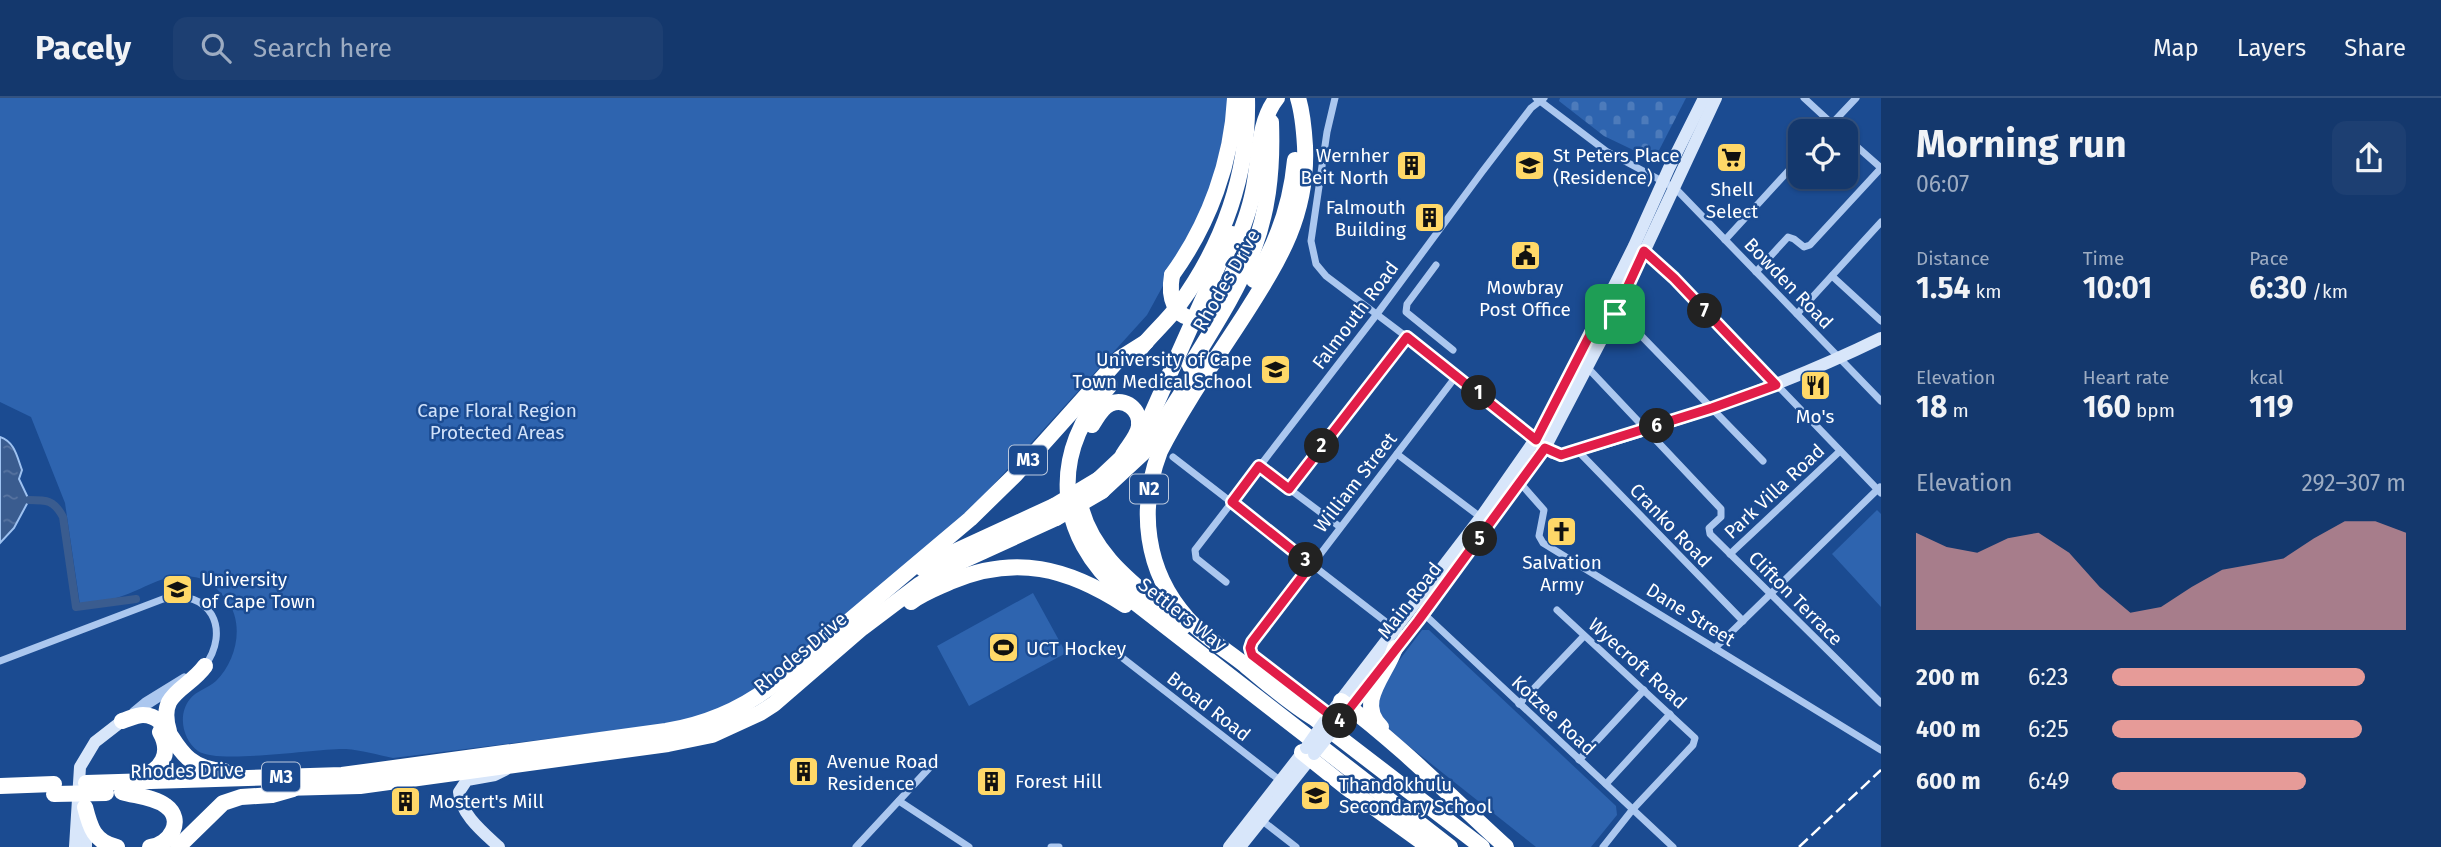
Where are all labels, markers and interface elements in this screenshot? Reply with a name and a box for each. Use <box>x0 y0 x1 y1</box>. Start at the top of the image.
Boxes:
search box <box>173 17 663 80</box>
text: Pacely <box>35 28 131 68</box>
icon: search <box>197 29 235 67</box>
text: Search here <box>253 33 392 64</box>
text: Map <box>2153 34 2199 62</box>
text: Layers <box>2237 34 2306 62</box>
text: Share <box>2344 34 2406 62</box>
map controls <box>1788 119 1858 189</box>
button: locate <box>1788 119 1858 189</box>
text: Morning run <box>1916 121 2127 167</box>
button: share <box>2332 121 2406 195</box>
supermarket icon: Shell Select <box>1715 141 1749 175</box>
place label: Wernher Beit North <box>1300 144 1390 189</box>
place label: St Peters Place (Residence) <box>1553 144 1680 189</box>
building icon: Wernher Beit North <box>1395 149 1429 183</box>
school or university icon: St Peters Place (Residence) <box>1513 149 1547 183</box>
text: 06:07 <box>1916 170 1969 198</box>
place label: Shell Select <box>1706 178 1758 223</box>
place label: Falmouth Building <box>1326 196 1406 241</box>
building icon: Falmouth Building <box>1412 201 1446 235</box>
street label: Rhodes Drive <box>1188 225 1265 335</box>
street label: Bowden Road <box>1739 233 1838 334</box>
public building icon: Mowbray Post Office <box>1508 239 1542 273</box>
text: Distance <box>1916 247 1990 270</box>
text: Time <box>2083 247 2124 270</box>
text: Pace <box>2249 247 2289 270</box>
street label: Falmouth Road <box>1307 257 1403 374</box>
text: 1.54 <box>1916 270 1970 306</box>
text: 10:01 <box>2083 270 2152 306</box>
text: 6:30 <box>2249 270 2307 306</box>
place label: Mowbray Post Office <box>1479 276 1571 321</box>
text: km <box>1970 280 2002 303</box>
text: /km <box>2307 280 2348 303</box>
pin <box>1585 284 1645 344</box>
pin: 7 <box>1688 294 1722 328</box>
icon: arrive <box>1596 295 1634 333</box>
text: 7 <box>1700 299 1709 322</box>
place label: University of Cape Town Medical School <box>1073 348 1252 393</box>
school or university icon: University of Cape Town Medical School <box>1258 353 1292 387</box>
text: Elevation <box>1916 366 1996 389</box>
text: Heart rate <box>2083 366 2169 389</box>
text: kcal <box>2249 366 2284 389</box>
restaurant icon: Mo's <box>1798 368 1832 402</box>
pin: 1 <box>1462 376 1496 410</box>
text: 1 <box>1474 381 1483 404</box>
text: 18 <box>1916 389 1947 425</box>
text: 160 <box>2083 389 2131 425</box>
text: 119 <box>2249 389 2293 425</box>
park label: Cape Floral Region Protected Areas <box>417 399 577 444</box>
text: m <box>1947 399 1969 422</box>
text: bpm <box>2131 399 2175 422</box>
place label: Mo's <box>1796 405 1834 428</box>
pin: 6 <box>1640 408 1674 444</box>
text: 6 <box>1651 414 1662 437</box>
pin: 2 <box>1304 428 1340 464</box>
street label: William Street <box>1309 428 1402 537</box>
text: 2 <box>1317 434 1326 457</box>
street label: Park Villa Road <box>1719 439 1829 544</box>
road number: M3 <box>1009 446 1047 474</box>
text: Elevation <box>1916 469 2012 497</box>
text: 292–307 m <box>2301 469 2406 497</box>
road number: N2 <box>1130 474 1168 503</box>
street label: Cranko Road <box>1625 479 1716 572</box>
church icon: Salvation Army <box>1545 514 1579 548</box>
pin: 5 <box>1462 522 1498 556</box>
text: 5 <box>1474 527 1485 550</box>
pin: 3 <box>1288 542 1324 578</box>
street label: Clifton Terrace <box>1744 546 1848 650</box>
text: 3 <box>1301 548 1310 571</box>
place label: Salvation Army <box>1522 551 1602 596</box>
street label: Main Road <box>1372 558 1446 643</box>
place label: University of Cape Town <box>201 568 316 613</box>
school or university icon: University of Cape Town <box>161 573 195 607</box>
street label: Settlers Way <box>1134 573 1232 656</box>
street label: Dane Street <box>1642 578 1740 651</box>
street label: Rhodes Drive <box>749 607 851 698</box>
street label: Wyecroft Road <box>1584 613 1692 714</box>
sports icon: UCT Hockey <box>986 631 1020 665</box>
place label: UCT Hockey <box>1026 637 1127 660</box>
text: 200 m <box>1916 663 1980 691</box>
text: 6:23 <box>2028 663 2069 691</box>
street label: Broad Road <box>1162 667 1255 746</box>
street label: Kotzee Road <box>1507 671 1600 760</box>
pin: 4 <box>1322 704 1358 738</box>
text: 4 <box>1334 709 1345 732</box>
text: 400 m <box>1916 715 1981 743</box>
text: 6:25 <box>2028 715 2069 743</box>
place label: Avenue Road Residence <box>827 750 939 795</box>
building icon: Avenue Road Residence <box>787 755 821 789</box>
street label: Rhodes Drive <box>130 758 244 783</box>
road number: M3 <box>262 762 300 792</box>
building icon: Forest Hill <box>975 764 1009 798</box>
text: 600 m <box>1916 767 1981 795</box>
text: 6:49 <box>2028 767 2070 795</box>
place label: Forest Hill <box>1015 770 1102 793</box>
place label: Thandokhulu Secondary School <box>1339 773 1493 818</box>
school or university icon: Thandokhulu Secondary School <box>1299 778 1333 812</box>
building icon: Mostert's Mill <box>389 784 423 818</box>
place label: Mostert's Mill <box>429 790 544 813</box>

